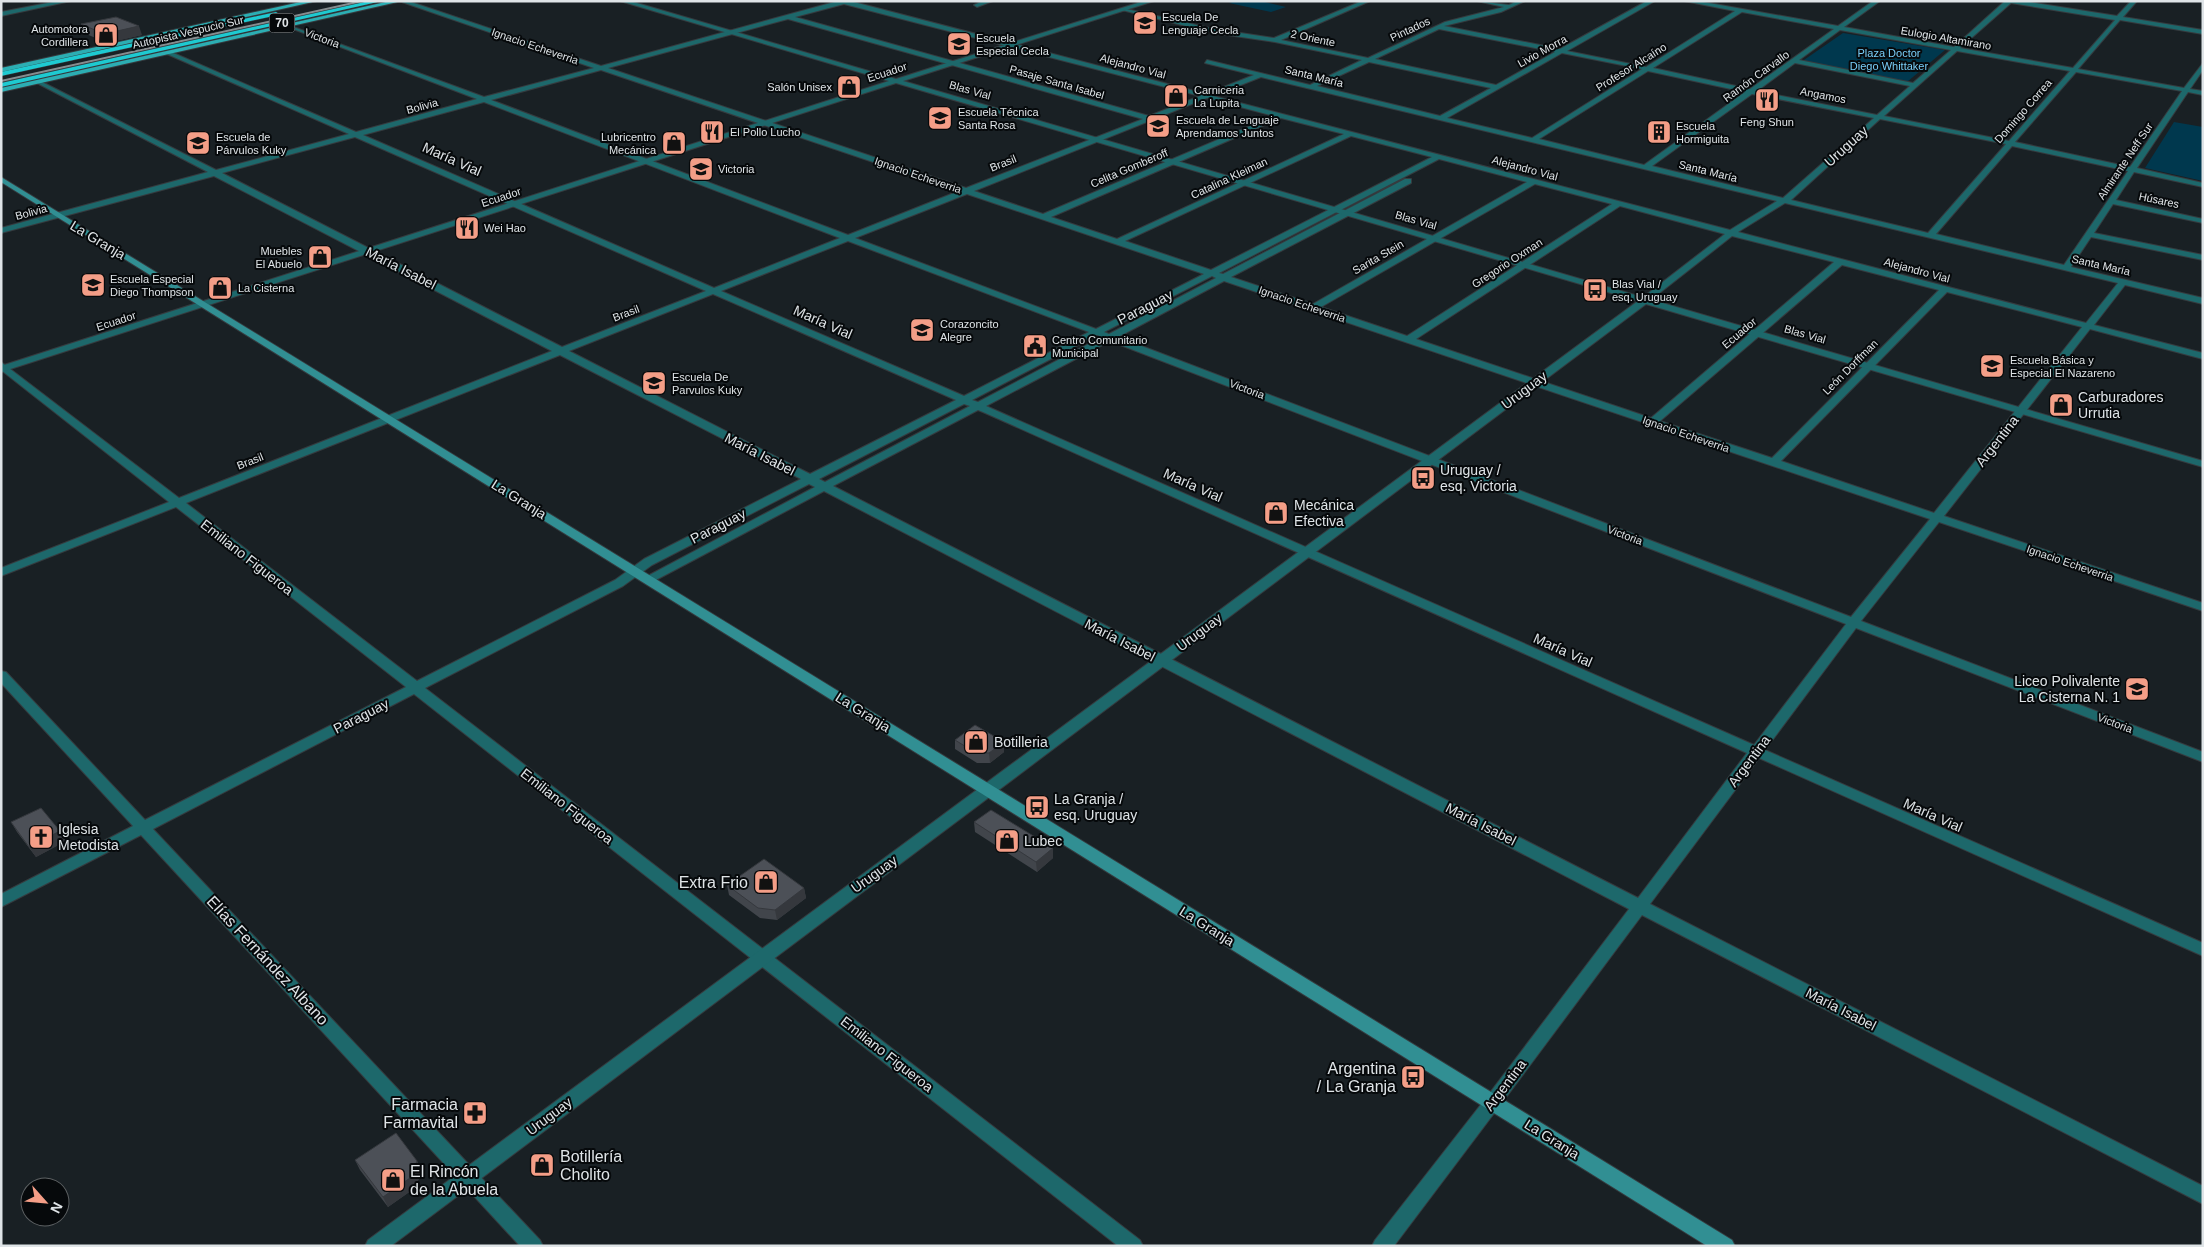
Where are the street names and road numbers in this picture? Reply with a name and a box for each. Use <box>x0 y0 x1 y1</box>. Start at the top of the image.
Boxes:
street label: Autopista Vespucio Sur <box>131 13 245 51</box>
road number: 70 <box>270 13 294 32</box>
street label: Pintados <box>1388 14 1432 43</box>
street label: Eulogio Altamirano <box>1900 24 1992 52</box>
street label: Ignacio Echeverria <box>490 25 581 67</box>
street label: Victoria <box>303 26 342 50</box>
street label: 2 Oriente <box>1290 27 1336 49</box>
street label: Livio Morra <box>1515 32 1569 69</box>
street label: Profesor Alcaíno <box>1594 41 1668 93</box>
street label: Ramón Carvallo <box>1721 48 1791 104</box>
street label: Alejandro Vial <box>1099 51 1167 81</box>
street label: Ecuador <box>866 60 909 84</box>
street label: Pasaje Santa Isabel <box>1008 63 1106 101</box>
street label: Santa María <box>1283 63 1345 89</box>
street label: Domingo Correa <box>1992 76 2055 145</box>
street label: Blas Vial <box>948 78 992 102</box>
street label: Angamos <box>1799 85 1847 105</box>
street label: Bolivia <box>405 96 440 116</box>
street label: Almirante Neff Sur <box>2095 120 2155 202</box>
street label: Uruguay <box>1821 122 1871 170</box>
street label: María Vial <box>420 139 484 179</box>
street label: Celita Gomberoff <box>1088 146 1170 190</box>
street label: Brasil <box>988 152 1018 174</box>
street label: Alejandro Vial <box>1491 153 1559 183</box>
street label: Ignacio Echeverria <box>873 154 964 196</box>
street label: Catalina Kleiman <box>1189 155 1269 201</box>
street label: Santa María <box>1677 158 1739 184</box>
street label: Ecuador <box>480 185 523 209</box>
street label: Húsares <box>2138 190 2181 210</box>
street label: Bolivia <box>14 202 49 222</box>
street label: Blas Vial <box>1394 208 1438 232</box>
street label: La Granja <box>68 217 129 263</box>
street label: Gregorio Oxman <box>1470 236 1544 290</box>
street label: Sarita Stein <box>1350 238 1406 276</box>
street label: María Isabel <box>363 243 439 293</box>
street label: Santa María <box>2070 252 2132 278</box>
street label: Alejandro Vial <box>1883 255 1951 285</box>
street label: Ignacio Echeverria <box>1257 283 1348 325</box>
street label: Paraguay <box>1115 286 1175 328</box>
street label: Brasil <box>611 302 641 324</box>
street label: María Vial <box>791 302 855 342</box>
street label: Ecuador <box>95 309 138 333</box>
street label: Ecuador <box>1719 315 1759 351</box>
street label: Blas Vial <box>1783 322 1827 346</box>
street label: León Dorffman <box>1820 337 1880 397</box>
street label: Uruguay <box>1498 368 1550 412</box>
street label: Victoria <box>1228 377 1267 401</box>
street label: Argentina <box>1972 412 2022 470</box>
street label: Ignacio Echeverria <box>1641 413 1732 455</box>
street label: María Isabel <box>722 429 798 479</box>
street label: Brasil <box>235 450 265 472</box>
street label: María Vial <box>1161 465 1225 505</box>
street label: La Granja <box>489 476 549 522</box>
street label: Paraguay <box>688 505 748 547</box>
street label: Emiliano Figueroa <box>198 516 297 598</box>
street label: Victoria <box>1606 523 1645 547</box>
street label: Ignacio Echeverria <box>2025 542 2116 584</box>
street label: Uruguay <box>1173 610 1225 654</box>
street label: María Isabel <box>1082 615 1158 665</box>
street label: María Vial <box>1531 630 1595 670</box>
street label: La Granja <box>833 689 893 735</box>
street label: Paraguay <box>331 695 391 737</box>
street label: Victoria <box>2096 711 2135 735</box>
street label: Argentina <box>1725 732 1774 790</box>
street label: Emiliano Figueroa <box>518 765 617 847</box>
street label: María Vial <box>1901 795 1965 835</box>
street label: María Isabel <box>1443 799 1519 849</box>
street label: Uruguay <box>848 852 900 896</box>
street label: Elías Fernández Albano <box>203 892 332 1028</box>
street label: La Granja <box>1177 903 1237 949</box>
street label: María Isabel <box>1803 984 1879 1034</box>
street label: Emiliano Figueroa <box>838 1013 937 1095</box>
street label: Argentina <box>1481 1056 1530 1114</box>
street label: Uruguay <box>523 1094 575 1138</box>
street label: La Granja <box>1522 1116 1582 1162</box>

